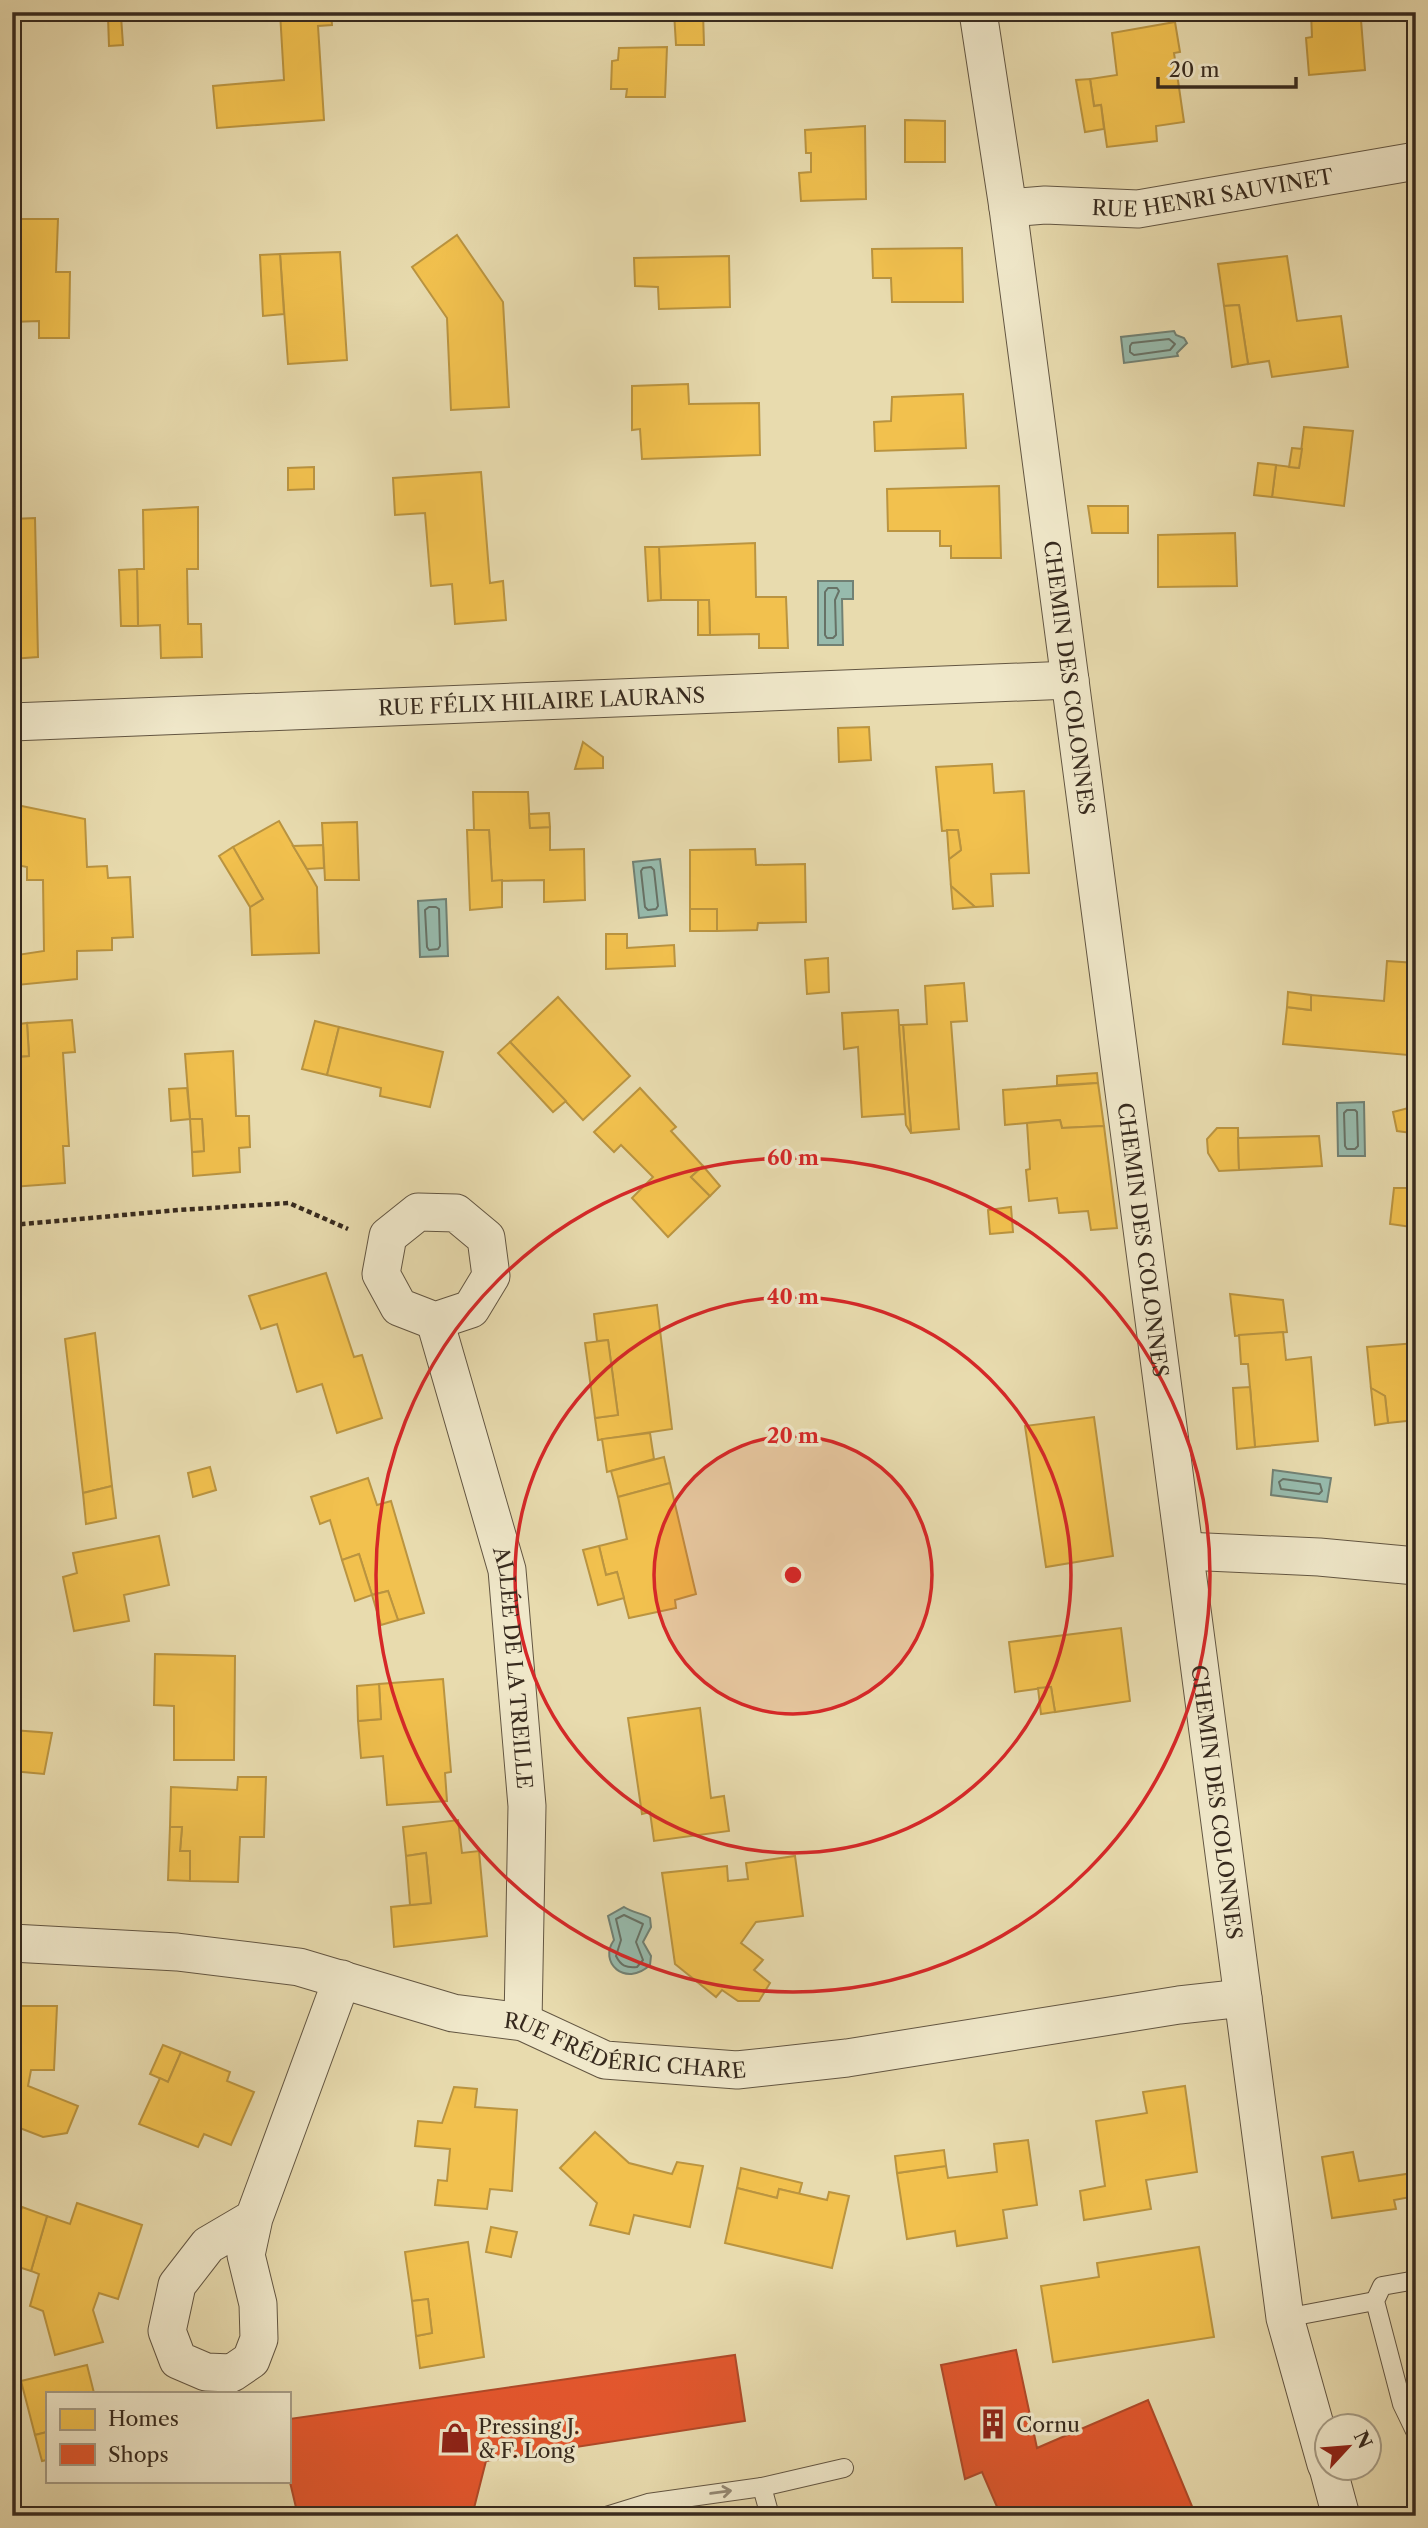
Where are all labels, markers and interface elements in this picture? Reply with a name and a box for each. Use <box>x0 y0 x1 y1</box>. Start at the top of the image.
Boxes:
scale bar <box>1158 46 1297 90</box>
text: 20 m <box>1169 57 1220 82</box>
street label: RUE HENRI SAUVINET <box>1091 163 1335 221</box>
street label: CHEMIN DES COLONNES <box>1039 539 1100 816</box>
street label: RUE FÉLIX HILAIRE LAURANS <box>378 682 705 720</box>
street label: CHEMIN DES COLONNES <box>1113 1101 1174 1379</box>
text: 60 m <box>767 1145 819 1170</box>
text: 40 m <box>767 1284 819 1309</box>
text: 20 m <box>767 1423 819 1448</box>
street label: ALLÉE DE LA TREILLE <box>488 1542 538 1790</box>
centre of rings <box>781 1563 805 1587</box>
street label: CHEMIN DES COLONNES <box>1187 1663 1248 1941</box>
street label: RUE FRÉDÉRIC CHARE <box>503 2007 747 2083</box>
legend <box>46 2392 290 2482</box>
text: Homes <box>108 2406 179 2431</box>
building icon: Cornu <box>976 2407 1010 2441</box>
place label: Cornu <box>1016 2412 1080 2437</box>
north arrow <box>1312 2412 1382 2482</box>
place label: Pressing J. & F. Long <box>478 2414 580 2463</box>
shop icon: Pressing J. & F. Long <box>438 2421 472 2455</box>
text: N <box>1349 2427 1377 2452</box>
text: Shops <box>108 2442 169 2467</box>
one-way arrow <box>709 2486 732 2499</box>

